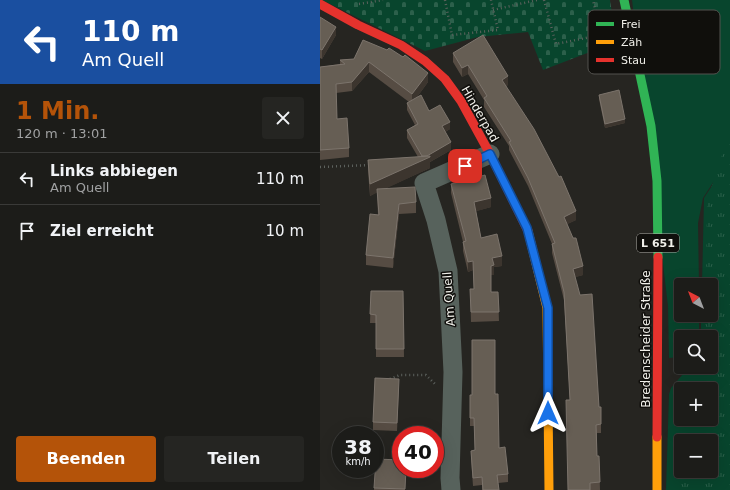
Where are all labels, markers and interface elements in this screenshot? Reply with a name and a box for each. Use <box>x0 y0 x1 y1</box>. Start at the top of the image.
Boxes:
legend <box>588 10 720 74</box>
text: 110 m <box>82 15 179 48</box>
icon: left <box>16 16 68 68</box>
text: Frei <box>621 18 641 31</box>
text: Zäh <box>621 36 642 49</box>
text: Am Quell <box>82 49 164 70</box>
text: Stau <box>621 54 646 67</box>
street label: Hinderpad <box>458 83 502 145</box>
text: 1 Min. <box>16 97 99 125</box>
button: close <box>262 97 304 139</box>
text: 120 m · 13:01 <box>16 126 107 141</box>
pin <box>448 149 482 183</box>
icon: arrive <box>454 155 476 177</box>
text: Links abbiegen <box>50 162 178 180</box>
icon: left <box>16 168 38 190</box>
text: 110 m <box>256 170 304 188</box>
text: Am Quell <box>50 180 109 195</box>
icon: arrive <box>16 220 38 242</box>
text: Ziel erreicht <box>50 222 154 240</box>
text: 10 m <box>266 222 304 240</box>
road number: L 651 <box>637 234 679 252</box>
street label: Bredenscheider Straße <box>639 270 653 408</box>
street label: Am Quell <box>440 271 458 327</box>
north arrow <box>674 278 718 322</box>
map controls <box>674 278 718 478</box>
button: search <box>674 330 718 374</box>
button: + <box>674 382 718 426</box>
position arrow <box>527 392 569 434</box>
speed limit sign: 40 <box>392 426 444 478</box>
button: − <box>674 434 718 478</box>
text: 38 <box>344 435 372 459</box>
button: Beenden <box>16 436 156 482</box>
button: Teilen <box>164 436 304 482</box>
text: km/h <box>345 456 371 467</box>

